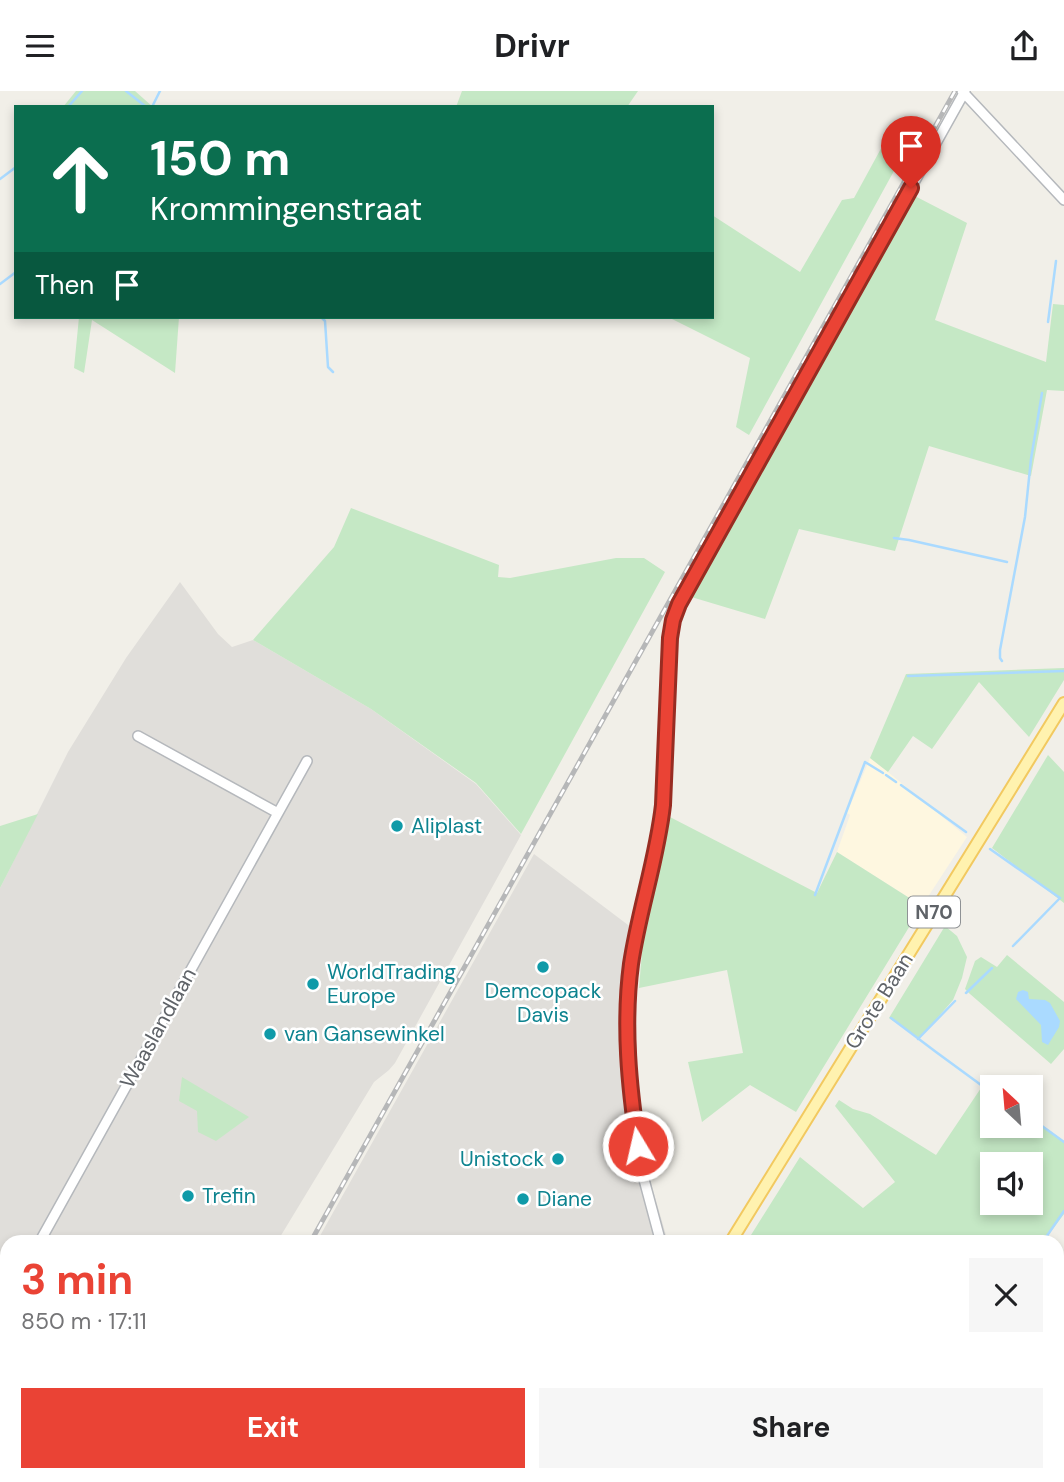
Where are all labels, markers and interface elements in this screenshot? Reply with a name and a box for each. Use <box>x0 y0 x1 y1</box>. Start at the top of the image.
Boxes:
text: Drivr <box>494 25 570 67</box>
icon: menu <box>21 27 59 65</box>
icon: share <box>1005 27 1043 65</box>
pin <box>881 116 941 188</box>
text: 150 m <box>150 126 290 190</box>
icon: arrive <box>892 127 930 165</box>
icon: ahead <box>35 133 126 224</box>
text: Krommingenstraat <box>150 188 422 230</box>
icon: arrive <box>108 266 146 304</box>
text: Then <box>35 268 94 302</box>
place label: Aliplast <box>411 812 482 840</box>
marker: Aliplast <box>389 818 405 834</box>
road number: N70 <box>908 897 960 927</box>
street label: Grote Baan <box>838 948 920 1054</box>
place label: WorldTrading Europe <box>327 958 456 1010</box>
marker: Demcopack Davis <box>535 959 551 975</box>
street label: Waaslandlaan <box>113 963 203 1093</box>
marker: WorldTrading Europe <box>305 976 321 992</box>
place label: Demcopack Davis <box>485 977 602 1029</box>
place label: van Gansewinkel <box>284 1020 445 1048</box>
marker: van Gansewinkel <box>262 1026 278 1042</box>
north arrow <box>980 1075 1043 1137</box>
map controls <box>980 1075 1043 1215</box>
position arrow <box>601 1109 675 1183</box>
place label: Unistock <box>460 1145 544 1173</box>
marker: Unistock <box>550 1151 566 1167</box>
button: sound <box>980 1152 1043 1215</box>
place label: Trefin <box>202 1182 256 1210</box>
place label: Diane <box>537 1185 592 1213</box>
marker: Trefin <box>180 1188 196 1204</box>
marker: Diane <box>515 1191 531 1207</box>
text: 3 min <box>21 1252 133 1307</box>
button: close <box>969 1258 1043 1332</box>
text: 850 m · 17:11 <box>21 1306 147 1336</box>
button: Exit <box>21 1388 525 1468</box>
button: Share <box>539 1388 1043 1468</box>

